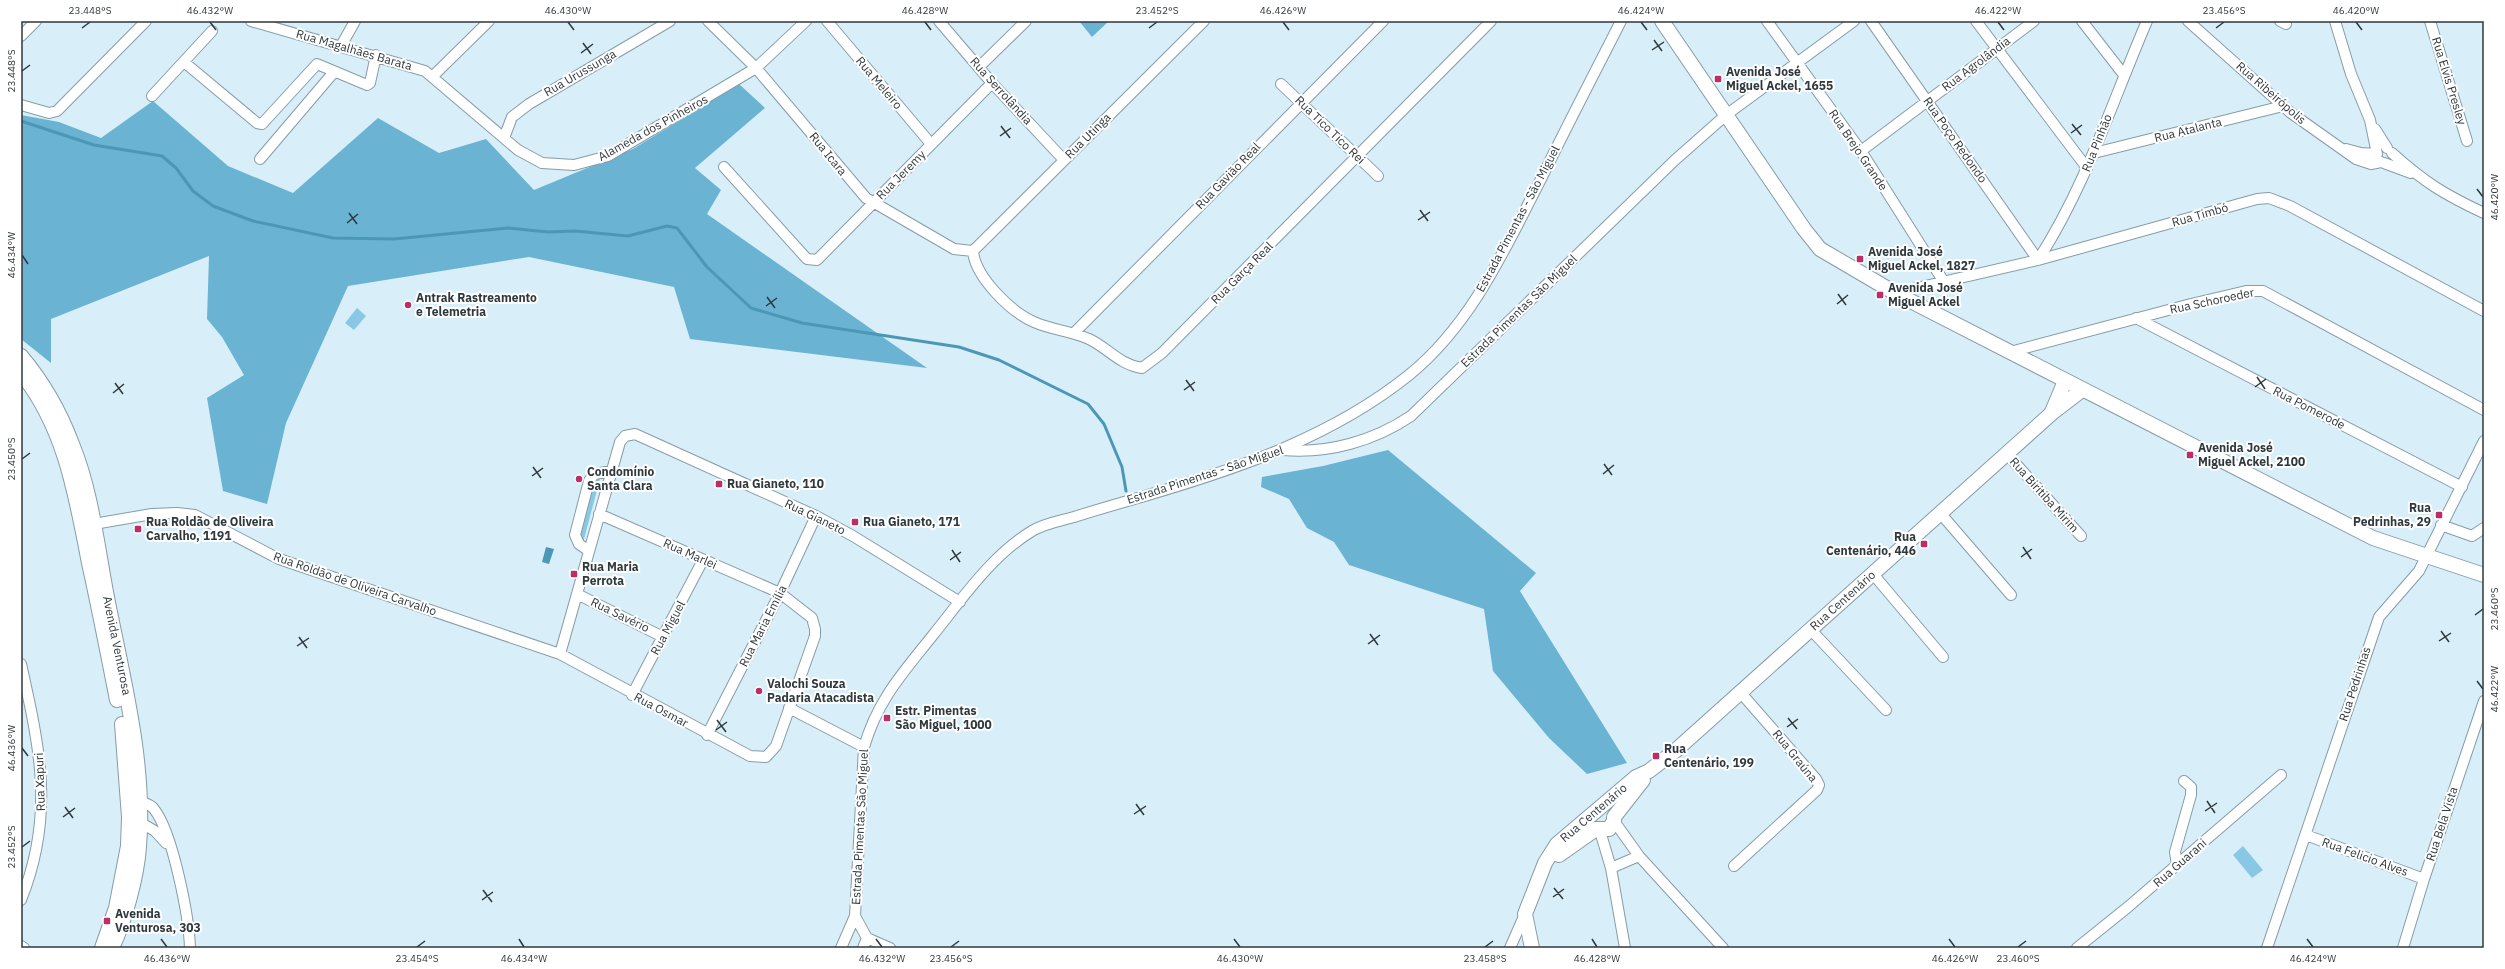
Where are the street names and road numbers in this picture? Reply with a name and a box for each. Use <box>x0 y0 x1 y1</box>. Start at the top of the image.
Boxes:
street label: Rua Magalhães Barata <box>294 26 414 73</box>
street label: Rua Agrolândia <box>1939 33 2013 94</box>
street label: Rua Elvis Presley <box>2429 35 2470 127</box>
street label: Rua Urussunga <box>541 46 619 99</box>
street label: Rua Meleiro <box>853 53 906 112</box>
street label: Rua Serrolândia <box>967 54 1036 128</box>
street label: Rua Ribeirópolis <box>2233 58 2309 127</box>
street label: Alameda dos Pinheiros <box>595 91 710 164</box>
street label: Rua Tico Tico Rei <box>1292 92 1369 167</box>
street label: Rua Poço Redondo <box>1920 94 1991 186</box>
street label: Rua Brejo Grande <box>1826 106 1891 193</box>
street label: Rua Utinga <box>1062 109 1114 162</box>
street label: Rua Pinhão <box>2078 112 2115 174</box>
street label: Rua Atalanta <box>2153 114 2224 145</box>
street label: Rua Icara <box>806 129 851 179</box>
street label: Rua Gavião Real <box>1192 139 1263 212</box>
street label: Estrada Pimentas - São Miguel <box>1473 143 1563 295</box>
street label: Rua Jeremy <box>873 147 928 202</box>
street label: Rua Timbó <box>2170 199 2230 230</box>
street label: Rua Garça Real <box>1207 238 1276 307</box>
street label: Estrada Pimentas São Miguel <box>1457 251 1580 370</box>
street label: Rua Schoroeder <box>2168 284 2256 317</box>
street label: Rua Pomerode <box>2271 383 2348 432</box>
street label: Estrada Pimentas - São Miguel <box>1125 442 1285 507</box>
street label: Rua Biritiba Mirim <box>2007 454 2082 535</box>
street label: Rua Gianeto <box>782 495 848 538</box>
street label: Rua Marlei <box>661 535 719 572</box>
street label: Rua Roldão de Oliveira Carvalho <box>272 548 439 619</box>
street label: Rua Centenário <box>1807 567 1878 633</box>
street label: Rua Maria Emília <box>736 582 790 669</box>
street label: Rua Savério <box>588 594 652 635</box>
street label: Avenida Venturosa <box>100 595 135 697</box>
street label: Rua Miguel <box>647 598 688 658</box>
street label: Rua Pedrinhas <box>2335 644 2374 723</box>
street label: Rua Osmar <box>632 689 691 730</box>
street label: Rua Graúna <box>1770 727 1821 785</box>
street label: Estrada Pimentas São Miguel <box>848 749 871 905</box>
street label: Rua Xapuri <box>31 752 48 812</box>
street label: Rua Centenário <box>1557 780 1630 845</box>
street label: Rua Bela Vista <box>2422 784 2461 863</box>
street label: Rua Felicio Alves <box>2320 834 2410 879</box>
street label: Rua Guarani <box>2150 835 2209 890</box>

